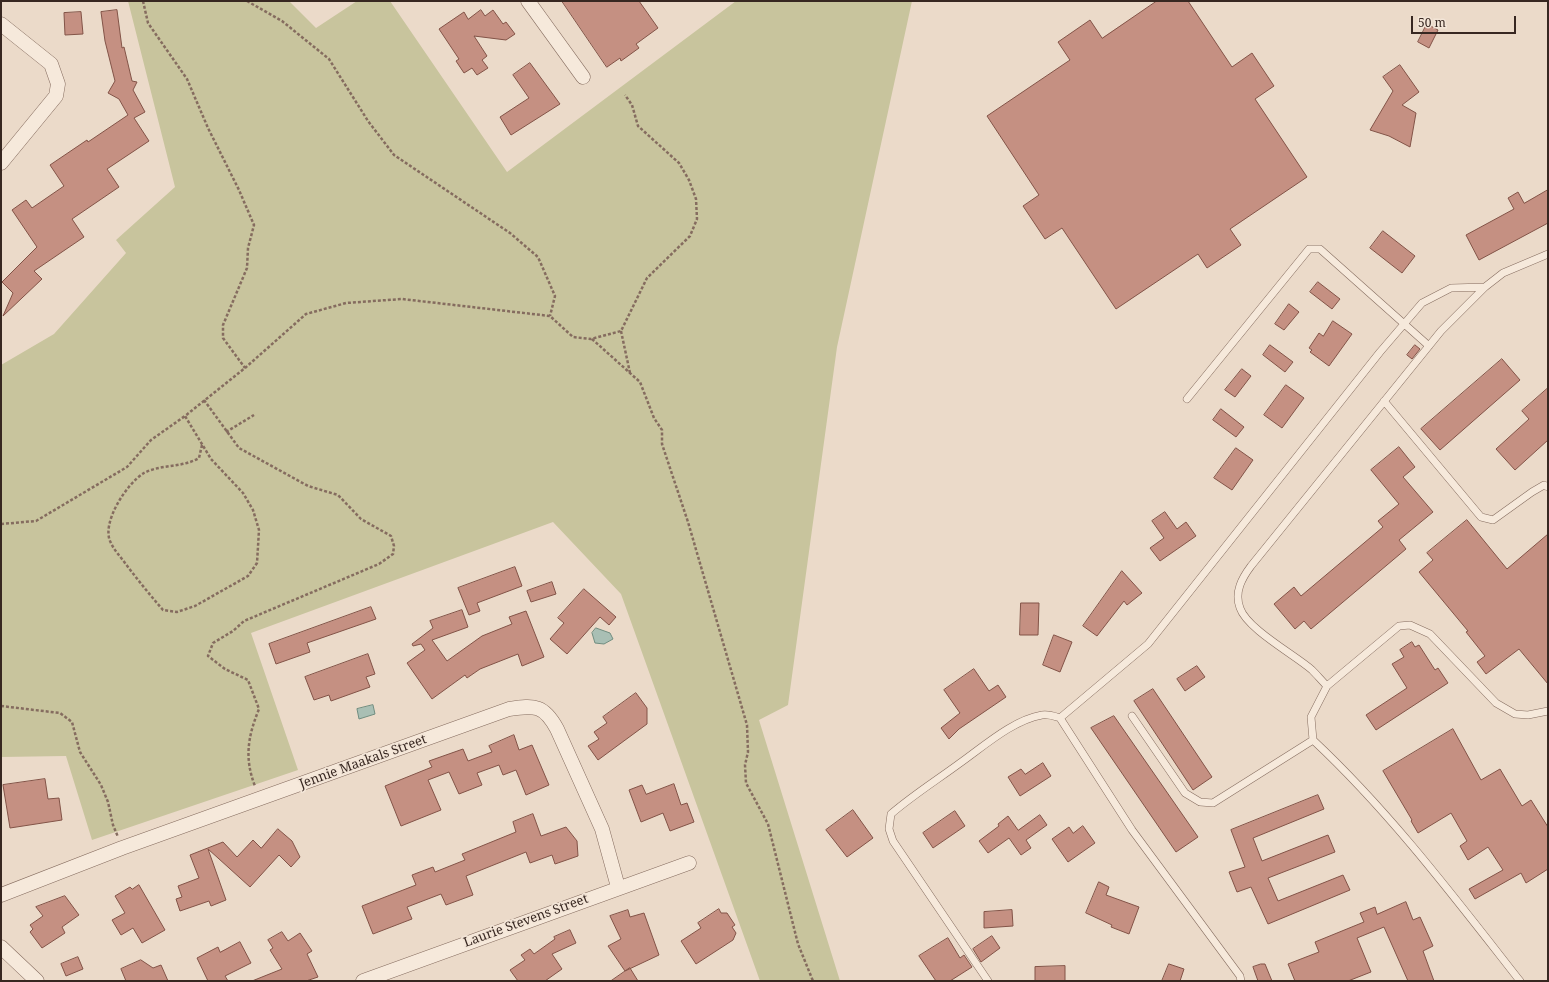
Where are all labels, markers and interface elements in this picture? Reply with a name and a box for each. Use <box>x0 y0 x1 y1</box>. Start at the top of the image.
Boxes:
scale bar <box>1413 8 1518 34</box>
text: 50 m <box>1418 14 1446 31</box>
street label: Jennie Maakals Street <box>297 732 429 792</box>
street label: Laurie Stevens Street <box>462 891 590 951</box>

